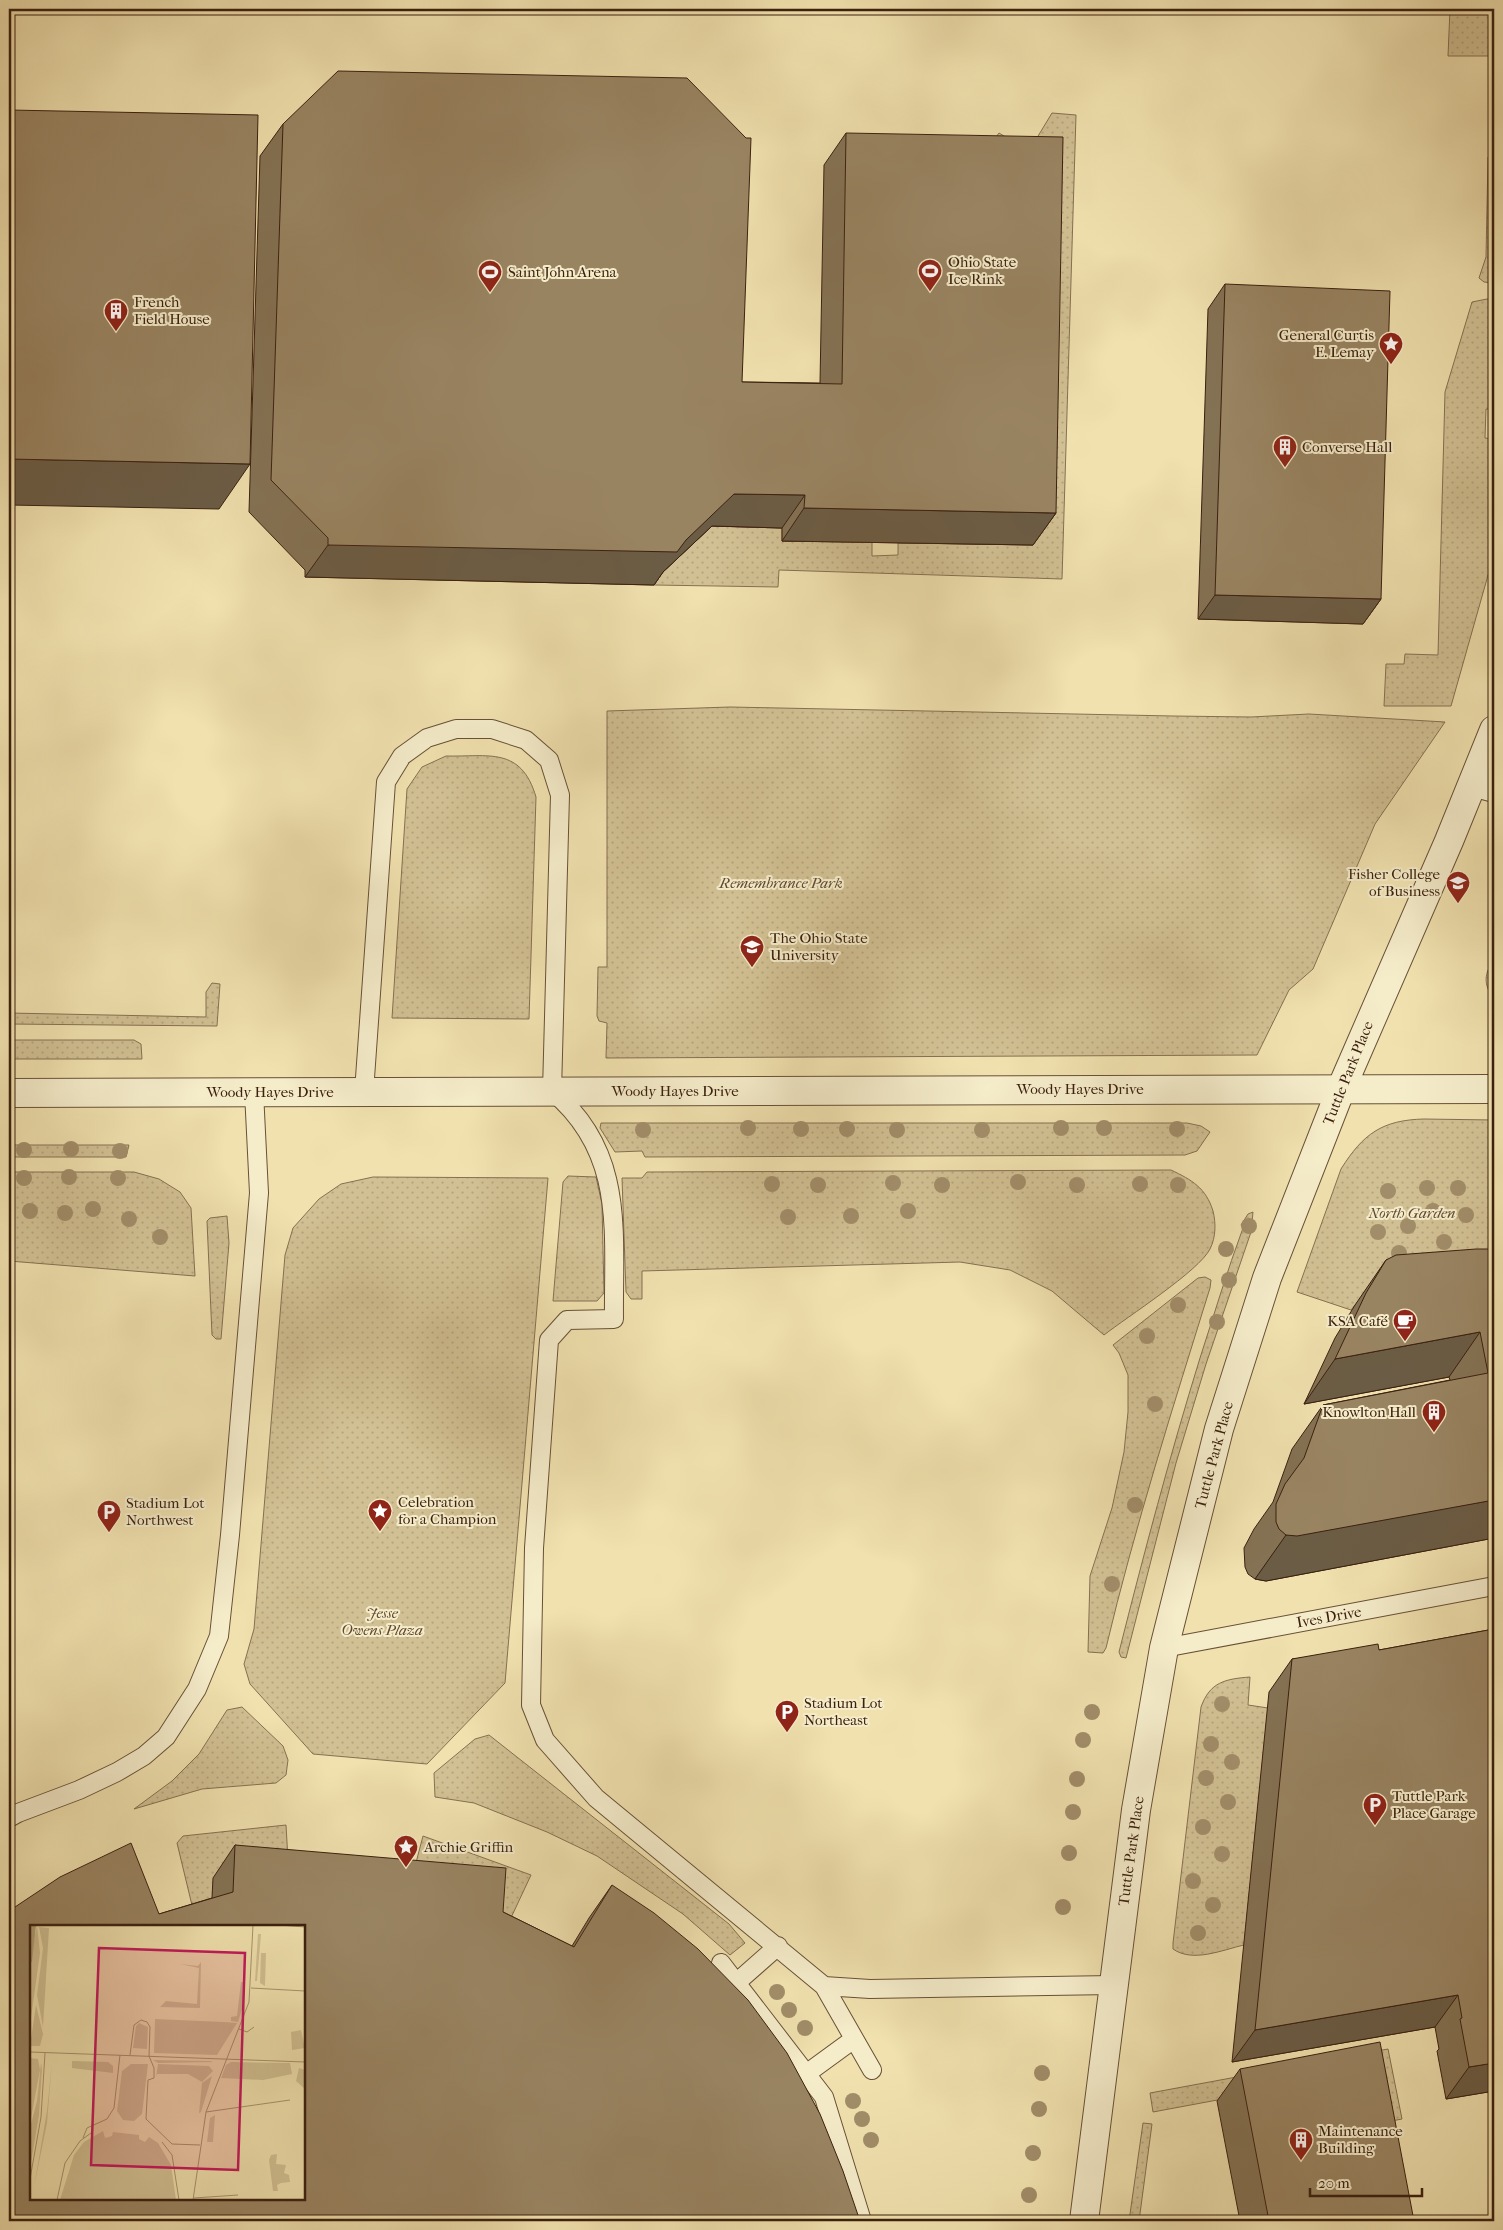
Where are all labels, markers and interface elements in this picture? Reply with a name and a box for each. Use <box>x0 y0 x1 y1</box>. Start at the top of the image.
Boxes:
place label: Ohio State Ice Rink <box>948 253 1017 288</box>
sports icon: Ohio State Ice Rink <box>917 258 943 292</box>
sports icon: Saint John Arena <box>477 259 503 293</box>
place label: Saint John Arena <box>508 263 618 281</box>
place label: French Field House <box>134 293 210 328</box>
building icon: French Field House <box>103 298 129 332</box>
place label: General Curtis E. Lemay <box>1279 326 1375 361</box>
place icon: General Curtis E. Lemay <box>1378 331 1404 365</box>
building icon: Converse Hall <box>1272 434 1298 468</box>
place label: Converse Hall <box>1302 438 1392 456</box>
place label: Fisher College of Business <box>1348 865 1441 900</box>
school or university icon: Fisher College of Business <box>1445 870 1471 904</box>
park label: Remembrance Park <box>718 874 843 892</box>
place label: The Ohio State University <box>770 929 868 964</box>
school or university icon: The Ohio State University <box>739 934 765 968</box>
street label: Tuttle Park Place <box>1319 1018 1377 1128</box>
street label: Woody Hayes Drive <box>1015 1080 1144 1098</box>
street label: Woody Hayes Drive <box>610 1082 739 1100</box>
street label: Woody Hayes Drive <box>205 1083 334 1101</box>
park label: North Garden <box>1368 1204 1455 1222</box>
cafe icon: KSA Café <box>1392 1308 1418 1342</box>
place label: KSA Café <box>1327 1312 1389 1330</box>
street label: Tuttle Park Place <box>1191 1399 1237 1511</box>
building icon: Knowlton Hall <box>1421 1399 1447 1433</box>
place label: Knowlton Hall <box>1322 1403 1416 1421</box>
place label: Celebration for a Champion <box>398 1493 497 1528</box>
place label: Stadium Lot Northwest <box>126 1494 205 1529</box>
place icon: Celebration for a Champion <box>367 1498 393 1532</box>
parking icon: Stadium Lot Northwest <box>96 1499 122 1533</box>
street label: Ives Drive <box>1295 1602 1363 1632</box>
park label: Jesse Owens Plaza <box>341 1604 423 1639</box>
place label: Stadium Lot Northeast <box>804 1694 883 1729</box>
parking icon: Stadium Lot Northeast <box>774 1699 800 1733</box>
place label: Tuttle Park Place Garage <box>1392 1787 1476 1822</box>
parking icon: Tuttle Park Place Garage <box>1362 1792 1388 1826</box>
street label: Tuttle Park Place <box>1114 1794 1148 1907</box>
place icon: Archie Griffin <box>393 1834 419 1868</box>
place label: Archie Griffin <box>423 1838 514 1856</box>
inset map <box>30 1925 305 2200</box>
place label: Maintenance Building <box>1318 2122 1403 2157</box>
building icon: Maintenance Building <box>1288 2127 1314 2161</box>
scale bar <box>1310 2165 1423 2197</box>
text: 20 m <box>1318 2174 1350 2192</box>

